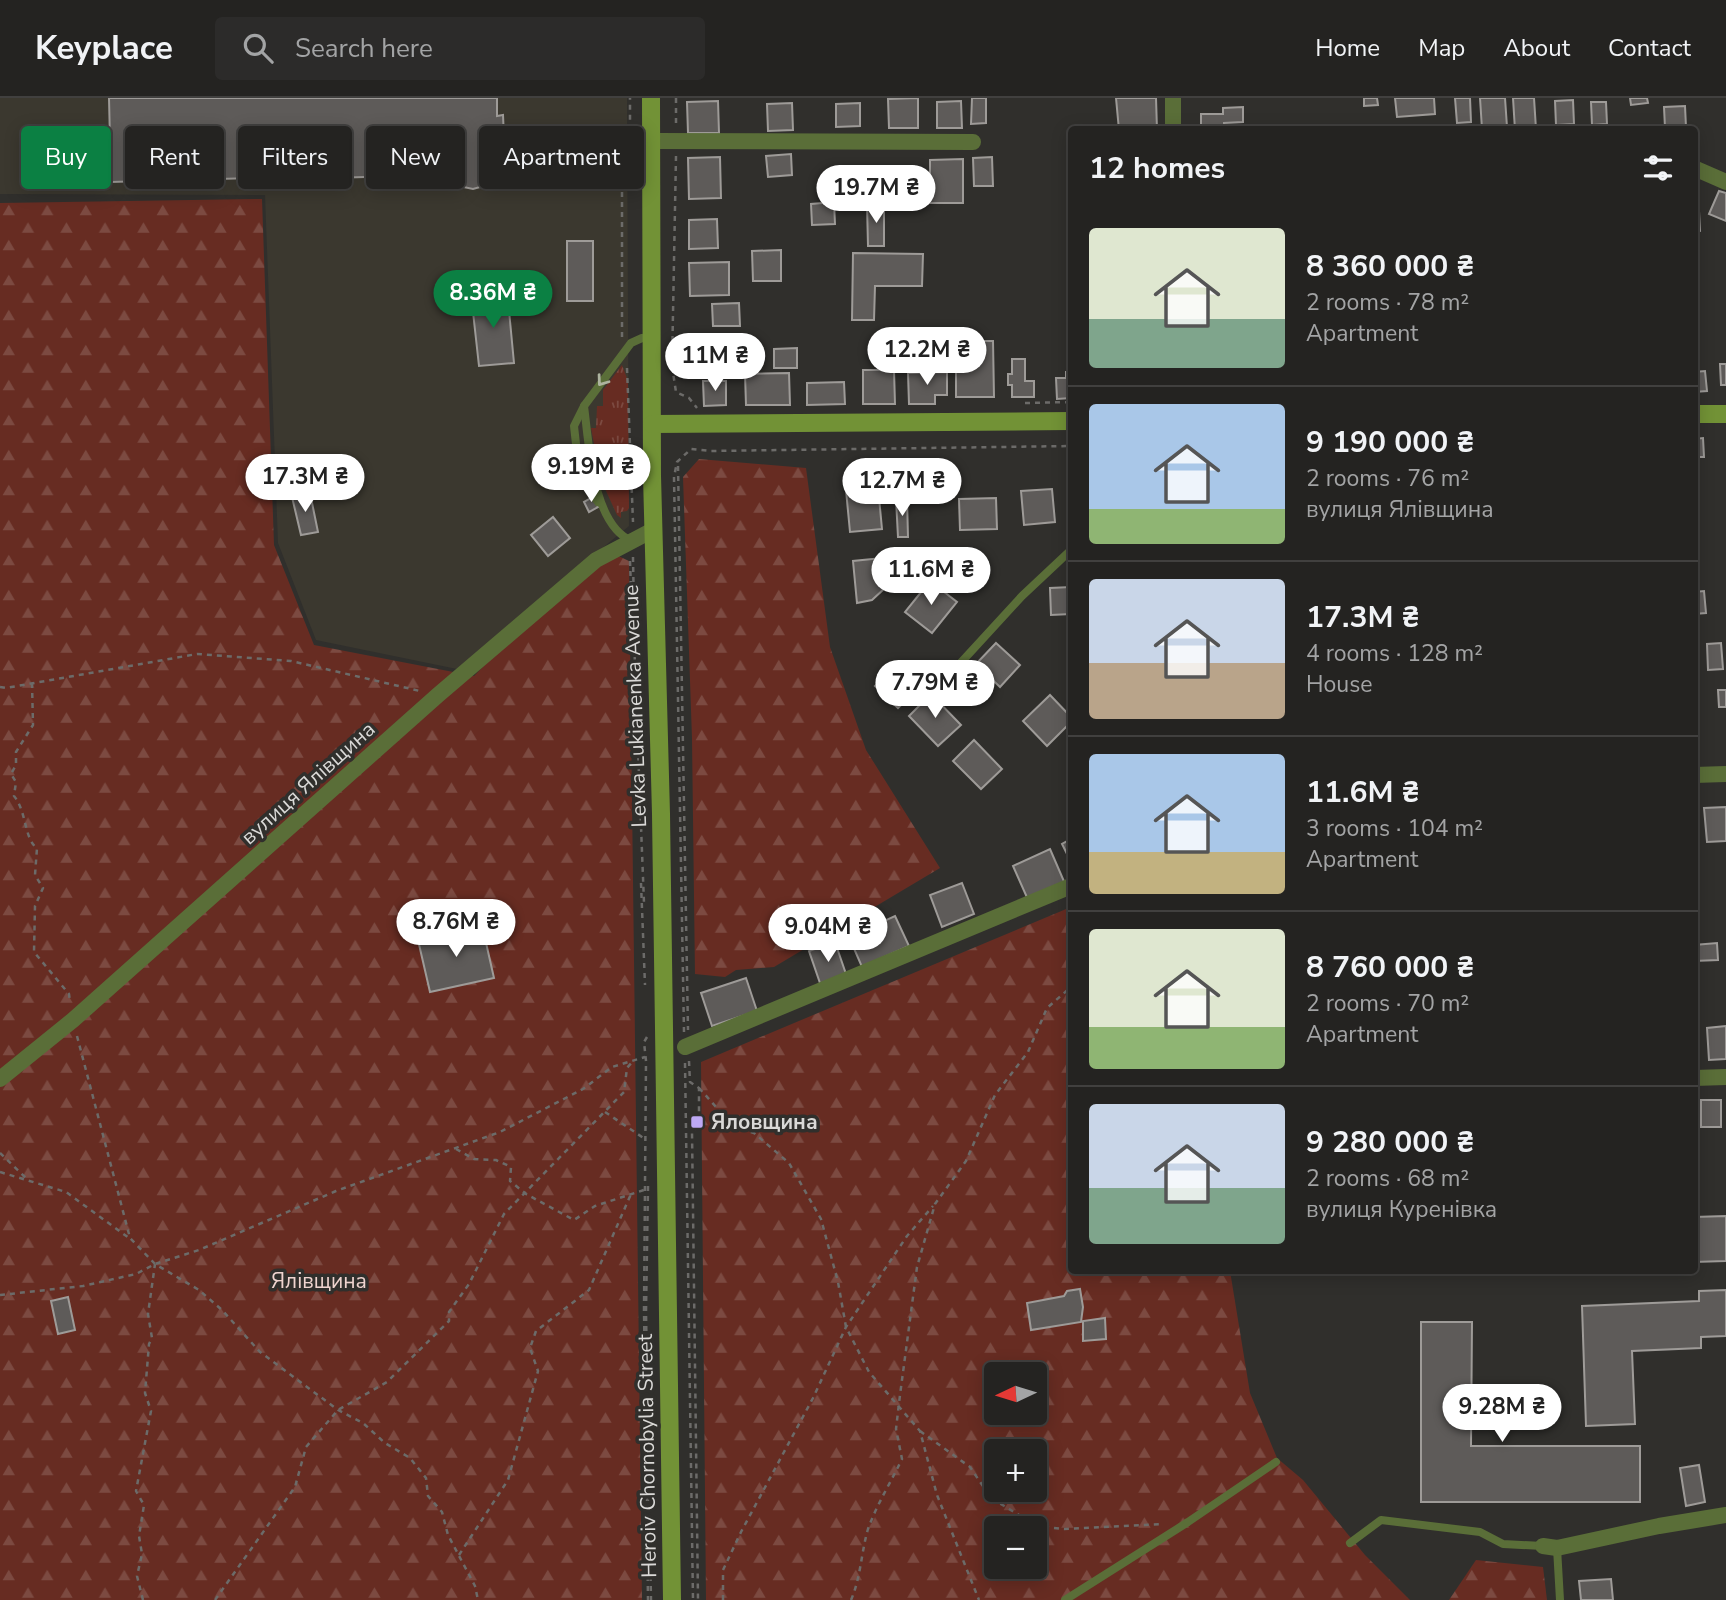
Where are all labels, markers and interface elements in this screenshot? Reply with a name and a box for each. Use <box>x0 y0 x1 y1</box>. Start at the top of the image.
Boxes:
search box <box>215 17 705 80</box>
text: Keyplace <box>35 26 173 71</box>
icon: search <box>239 29 277 67</box>
text: Search here <box>295 31 433 66</box>
text: Home <box>1315 32 1380 64</box>
text: Map <box>1418 32 1465 64</box>
text: About <box>1503 32 1570 64</box>
text: Contact <box>1608 32 1691 64</box>
chip: Buy <box>21 126 111 189</box>
chip: Rent <box>125 126 224 189</box>
chip: Filters <box>238 126 352 189</box>
chip: New <box>366 126 465 189</box>
chip: Apartment <box>479 126 644 189</box>
text: 12 homes <box>1089 148 1225 189</box>
icon: filters <box>1639 149 1677 187</box>
pin: 19.7M ₴ <box>811 166 941 225</box>
text: 19.7M ₴ <box>832 172 920 203</box>
text: 8 360 000 ₴ <box>1306 246 1474 287</box>
icon: home <box>1145 256 1229 340</box>
pin: 8.36M ₴ <box>428 271 558 330</box>
text: 8.36M ₴ <box>449 277 537 308</box>
text: 2 rooms · 78 m² <box>1306 287 1469 318</box>
text: Apartment <box>1306 318 1418 349</box>
pin: 12.2M ₴ <box>862 328 992 387</box>
pin: 11M ₴ <box>666 334 764 393</box>
text: 12.2M ₴ <box>883 334 971 365</box>
text: 11M ₴ <box>681 340 749 371</box>
one-way arrow <box>598 373 611 386</box>
text: 9 190 000 ₴ <box>1306 422 1474 463</box>
icon: home <box>1145 432 1229 516</box>
pin: 9.19M ₴ <box>526 444 656 504</box>
text: 9.19M ₴ <box>547 451 635 482</box>
pin: 17.3M ₴ <box>240 454 370 514</box>
pin: 12.7M ₴ <box>837 458 967 518</box>
text: 17.3M ₴ <box>261 461 349 492</box>
text: 2 rooms · 76 m² <box>1306 463 1469 494</box>
text: 12.7M ₴ <box>858 465 946 496</box>
text: вулиця Ялівщина <box>1306 494 1494 525</box>
pin: 11.6M ₴ <box>866 547 996 607</box>
text: 11.6M ₴ <box>887 554 975 585</box>
street label: Levka Lukianenka Avenue <box>617 584 653 828</box>
text: 17.3M ₴ <box>1306 597 1420 638</box>
icon: home <box>1145 607 1229 691</box>
text: 4 rooms · 128 m² <box>1306 638 1483 669</box>
pin: 7.79M ₴ <box>870 660 1000 720</box>
text: 7.79M ₴ <box>891 667 979 698</box>
text: House <box>1306 669 1373 700</box>
street label: вулиця Ялівщина <box>235 715 381 851</box>
text: 11.6M ₴ <box>1306 772 1420 813</box>
icon: home <box>1145 782 1229 866</box>
text: 3 rooms · 104 m² <box>1306 813 1483 844</box>
text: Apartment <box>1306 844 1418 875</box>
pin: 8.76M ₴ <box>391 900 521 959</box>
pin: 9.04M ₴ <box>763 904 893 964</box>
text: 8.76M ₴ <box>412 906 500 937</box>
text: 9.04M ₴ <box>784 911 872 942</box>
text: 8 760 000 ₴ <box>1306 947 1474 988</box>
icon: home <box>1145 957 1229 1041</box>
text: 2 rooms · 70 m² <box>1306 988 1469 1019</box>
text: Apartment <box>1306 1019 1418 1050</box>
place label: Яловщина <box>711 1108 818 1136</box>
marker: Яловщина <box>689 1114 705 1130</box>
text: 9 280 000 ₴ <box>1306 1122 1474 1163</box>
icon: home <box>1145 1132 1229 1216</box>
text: 2 rooms · 68 m² <box>1306 1163 1469 1194</box>
text: вулиця Куренівка <box>1306 1194 1497 1225</box>
park label: Ялівщина <box>271 1267 367 1295</box>
street label: Heroiv Chornobylia Street <box>631 1333 663 1578</box>
north arrow <box>984 1362 1046 1424</box>
map controls <box>984 1362 1047 1579</box>
pin: 9.28M ₴ <box>1437 1384 1567 1444</box>
text: 9.28M ₴ <box>1458 1391 1546 1422</box>
button: + <box>984 1439 1047 1502</box>
button: − <box>984 1516 1047 1579</box>

